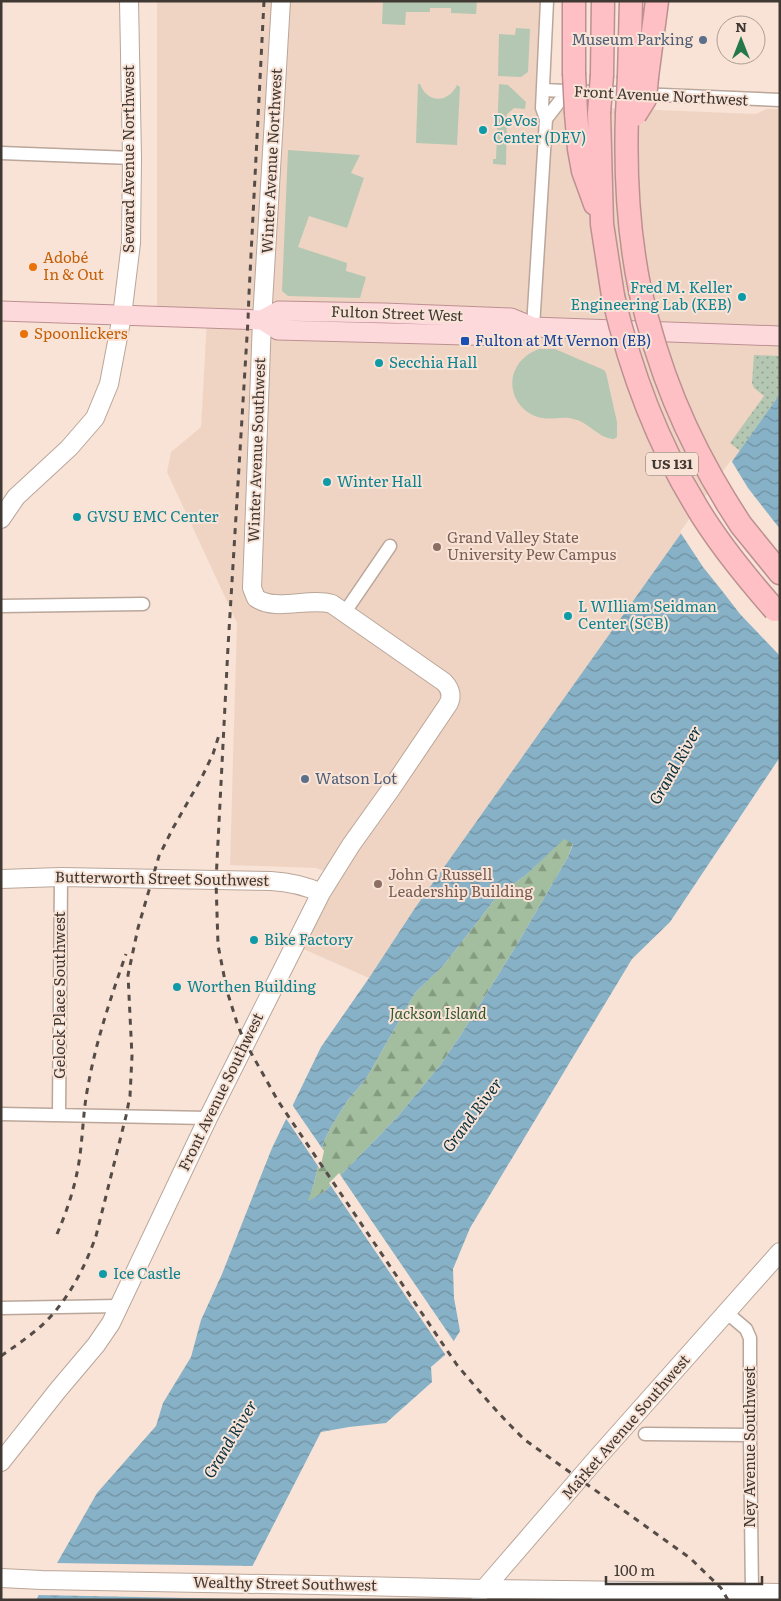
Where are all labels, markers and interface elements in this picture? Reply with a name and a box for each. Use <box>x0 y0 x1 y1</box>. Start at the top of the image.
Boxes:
north arrow <box>716 15 766 65</box>
text: N <box>735 16 747 36</box>
place label: Museum Parking <box>571 27 694 50</box>
marker: Museum Parking <box>697 34 709 46</box>
street label: Seward Avenue Northwest <box>116 65 139 253</box>
street label: Winter Avenue Northwest <box>254 68 287 254</box>
street label: Front Avenue Northwest <box>573 78 749 111</box>
place label: DeVos Center (DEV) <box>493 108 586 148</box>
marker: DeVos Center (DEV) <box>477 124 489 136</box>
place label: Adobé In & Out <box>43 245 104 285</box>
marker: Adobé In & Out <box>27 261 39 273</box>
place label: Fred M. Keller Engineering Lab (KEB) <box>570 275 732 315</box>
marker: Fred M. Keller Engineering Lab (KEB) <box>736 291 748 303</box>
street label: Fulton Street West <box>331 299 463 326</box>
place label: Spoonlickers <box>34 321 128 344</box>
marker: Spoonlickers <box>18 328 30 340</box>
place label: Fulton at Mt Vernon (EB) <box>475 328 651 351</box>
marker: Fulton at Mt Vernon (EB) <box>459 335 471 347</box>
place label: Secchia Hall <box>389 350 477 373</box>
street label: Winter Avenue Southwest <box>241 357 270 543</box>
marker: Secchia Hall <box>373 357 385 369</box>
road number: US 131 <box>646 452 698 476</box>
place label: Winter Hall <box>337 469 422 492</box>
marker: Winter Hall <box>321 476 333 488</box>
place label: GVSU EMC Center <box>87 504 219 527</box>
marker: GVSU EMC Center <box>71 511 83 523</box>
place label: Grand Valley State University Pew Campus <box>447 525 616 565</box>
marker: Grand Valley State University Pew Campus <box>431 541 443 553</box>
place label: L WIlliam Seidman Center (SCB) <box>578 594 717 634</box>
marker: L WIlliam Seidman Center (SCB) <box>562 610 574 622</box>
water label: Grand River <box>642 721 706 808</box>
place label: Watson Lot <box>315 766 397 789</box>
marker: Watson Lot <box>299 773 311 785</box>
place label: John G Russell Leadership Building <box>388 862 533 902</box>
street label: Butterworth Street Southwest <box>55 864 269 891</box>
marker: John G Russell Leadership Building <box>372 878 384 890</box>
street label: Gelock Place Southwest <box>47 911 70 1079</box>
place label: Bike Factory <box>264 927 353 950</box>
marker: Bike Factory <box>248 934 260 946</box>
place label: Worthen Building <box>187 974 317 997</box>
marker: Worthen Building <box>171 981 183 993</box>
park label: Jackson Island <box>390 1001 487 1024</box>
street label: Front Avenue Southwest <box>171 1008 268 1175</box>
water label: Grand River <box>435 1072 507 1157</box>
place label: Ice Castle <box>113 1261 181 1284</box>
marker: Ice Castle <box>97 1268 109 1280</box>
street label: Market Avenue Southwest <box>555 1348 695 1504</box>
street label: Ney Avenue Southwest <box>737 1366 760 1528</box>
water label: Grand River <box>196 1395 262 1482</box>
scale bar <box>606 1554 762 1586</box>
text: 100 m <box>614 1558 655 1581</box>
street label: Wealthy Street Southwest <box>193 1569 377 1596</box>

